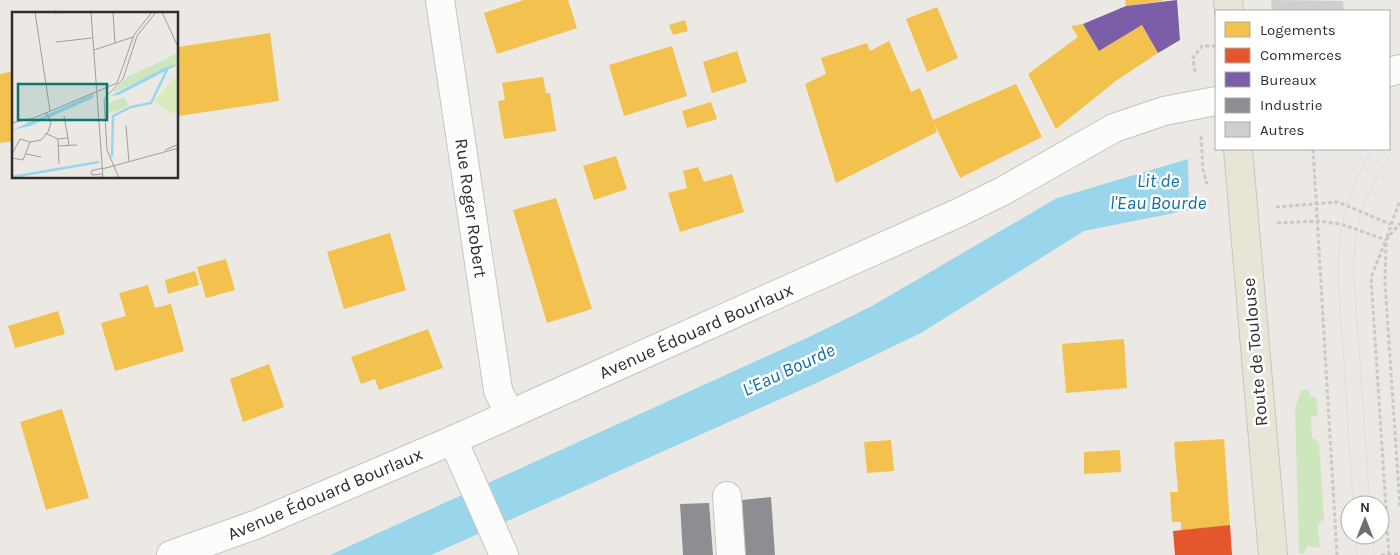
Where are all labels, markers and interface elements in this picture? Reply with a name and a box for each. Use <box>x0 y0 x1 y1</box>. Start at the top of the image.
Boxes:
legend <box>1215 10 1390 150</box>
inset map <box>12 12 179 179</box>
text: Logements <box>1260 21 1336 39</box>
text: Commerces <box>1260 46 1342 64</box>
text: Bureaux <box>1260 71 1317 89</box>
text: Industrie <box>1260 96 1322 114</box>
text: Autres <box>1260 121 1304 139</box>
street label: Rue Roger Robert <box>450 137 492 279</box>
water label: Lit de l'Eau Bourde <box>1110 170 1206 214</box>
street label: Avenue Édouard Bourlaux <box>595 277 796 384</box>
street label: Route de Toulouse <box>1238 277 1272 427</box>
water label: L'Eau Bourde <box>739 339 838 401</box>
street label: Avenue Édouard Bourlaux <box>224 442 426 545</box>
north arrow <box>1340 495 1390 545</box>
text: N <box>1360 499 1370 516</box>

